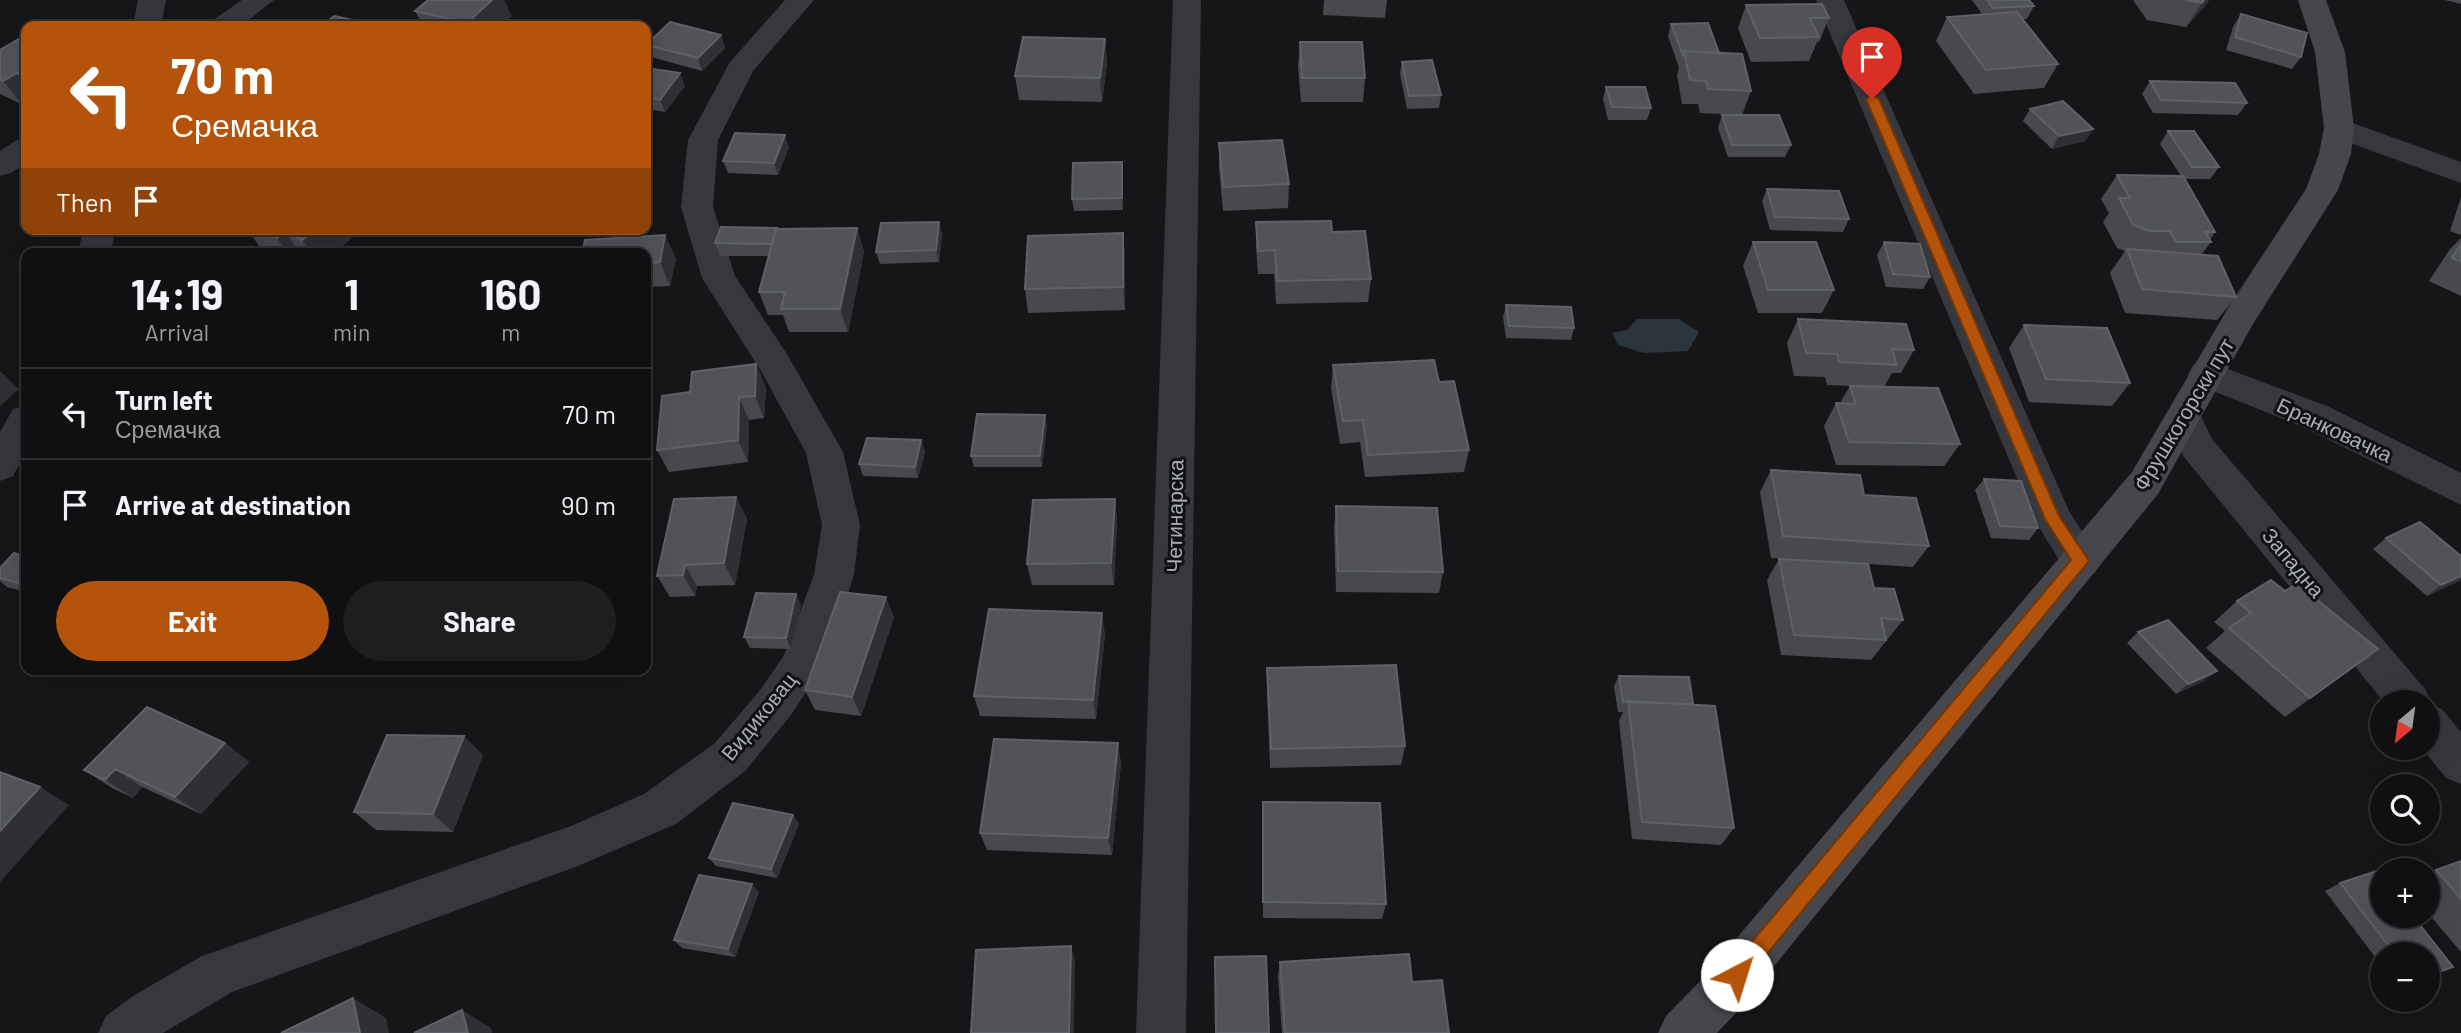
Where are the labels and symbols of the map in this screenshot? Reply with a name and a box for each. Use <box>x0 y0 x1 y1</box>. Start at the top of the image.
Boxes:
pin <box>1842 27 1902 99</box>
street label: Фрушкогорски пут <box>2128 333 2239 495</box>
street label: Бранковачка <box>2273 391 2397 467</box>
street label: Четинарска <box>1161 459 1187 573</box>
street label: Западна <box>2258 522 2330 602</box>
street label: Видиковац <box>715 667 801 765</box>
north arrow <box>2370 690 2440 760</box>
position arrow <box>1700 938 1774 1012</box>

